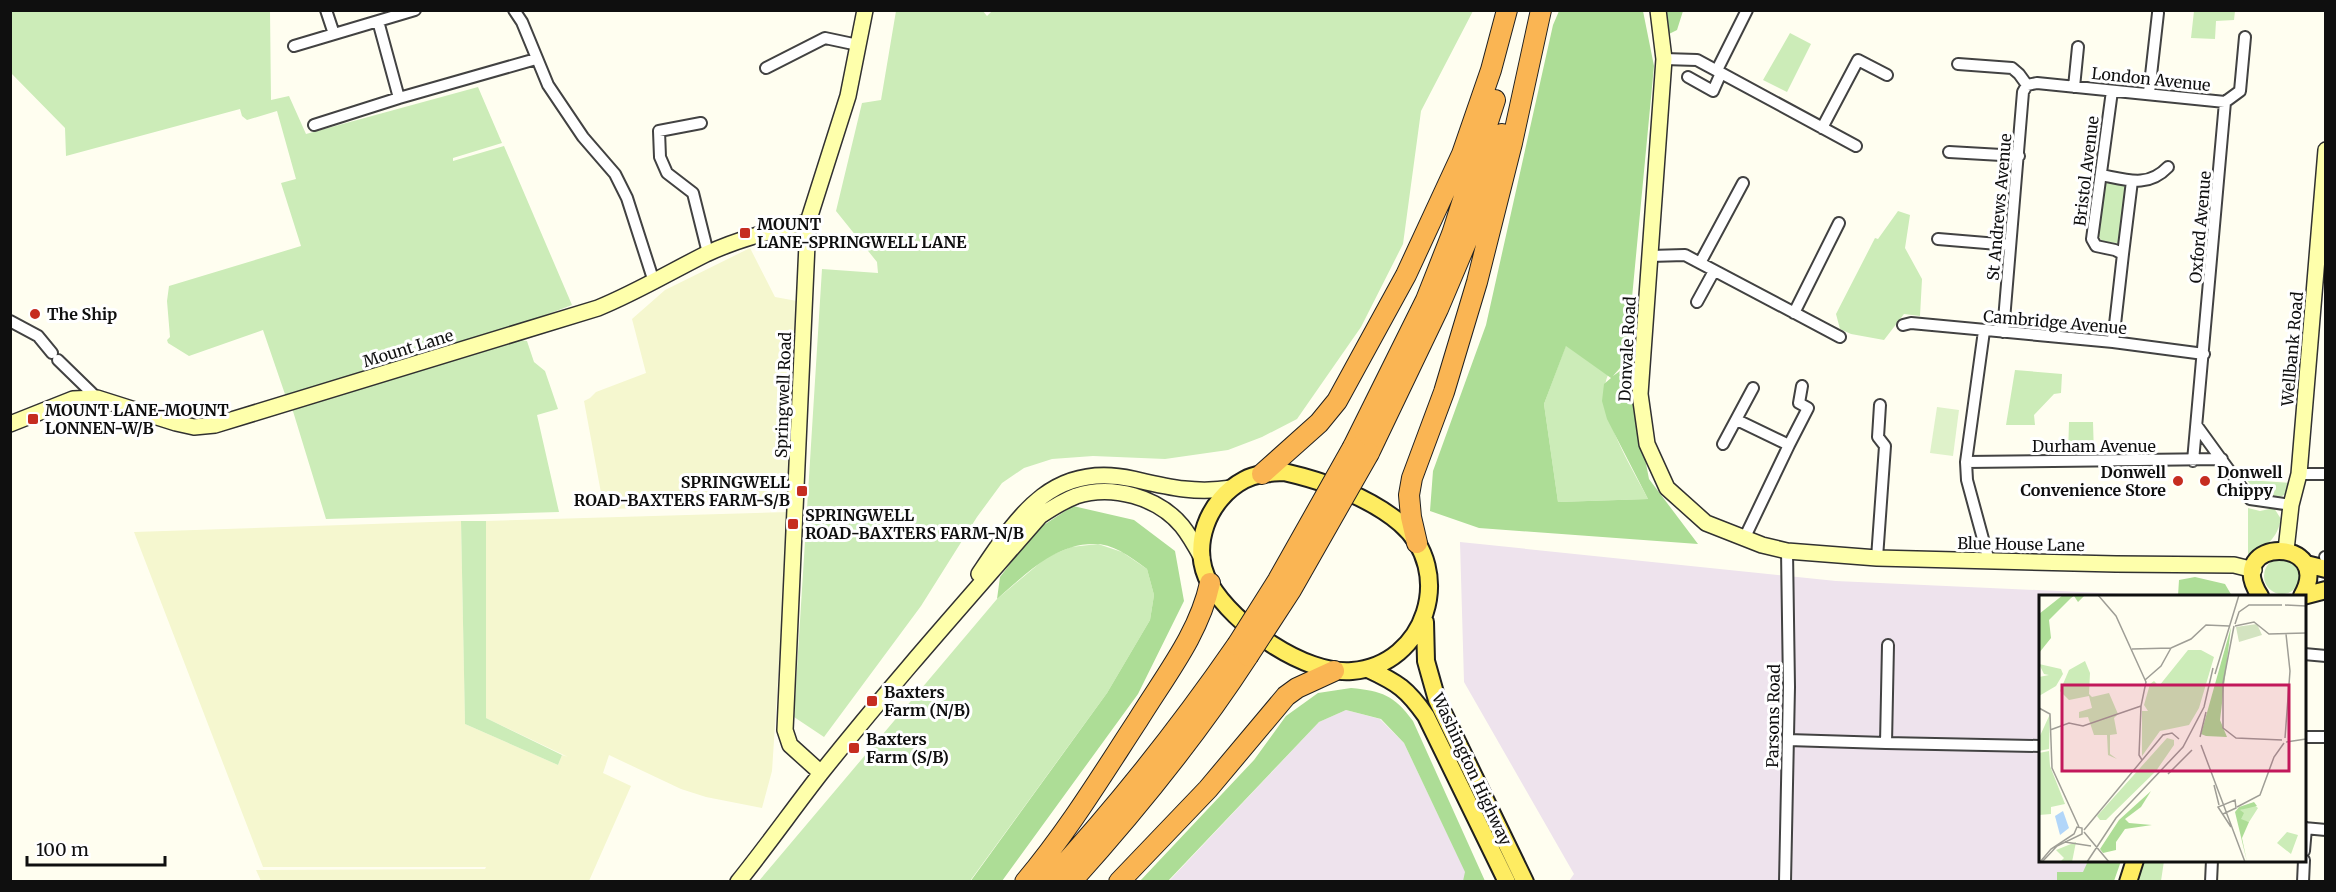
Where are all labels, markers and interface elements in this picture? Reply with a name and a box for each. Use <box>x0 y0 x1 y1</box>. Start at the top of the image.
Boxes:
street label: London Avenue <box>2090 63 2212 95</box>
street label: Bristol Avenue <box>2069 115 2103 227</box>
street label: St Andrews Avenue <box>1983 133 2015 281</box>
street label: Oxford Avenue <box>2185 170 2215 284</box>
place label: MOUNT LANE-SPRINGWELL LANE <box>757 214 967 252</box>
marker: MOUNT LANE-SPRINGWELL LANE <box>738 226 752 240</box>
street label: Wellbank Road <box>2277 291 2307 408</box>
street label: Donvale Road <box>1614 295 1640 402</box>
place label: The Ship <box>47 304 117 324</box>
street label: Cambridge Avenue <box>1982 306 2128 338</box>
marker: The Ship <box>28 307 42 321</box>
street label: Mount Lane <box>360 325 456 371</box>
street label: Springwell Road <box>771 331 795 459</box>
place label: MOUNT LANE-MOUNT LONNEN-W/B <box>45 400 229 438</box>
marker: MOUNT LANE-MOUNT LONNEN-W/B <box>26 412 40 426</box>
street label: Durham Avenue <box>2032 436 2156 456</box>
place label: Donwell Convenience Store <box>2021 462 2166 500</box>
place label: Donwell Chippy <box>2217 462 2282 500</box>
place label: SPRINGWELL ROAD-BAXTERS FARM-S/B <box>574 472 790 510</box>
marker: Donwell Convenience Store <box>2171 474 2185 488</box>
marker: Donwell Chippy <box>2198 474 2212 488</box>
marker: SPRINGWELL ROAD-BAXTERS FARM-S/B <box>795 484 809 498</box>
place label: SPRINGWELL ROAD-BAXTERS FARM-N/B <box>805 505 1024 543</box>
marker: SPRINGWELL ROAD-BAXTERS FARM-N/B <box>786 517 800 531</box>
street label: Blue House Lane <box>1957 533 2085 555</box>
inset map <box>2039 595 2306 862</box>
street label: Parsons Road <box>1762 664 1784 768</box>
place label: Baxters Farm (N/B) <box>884 682 970 720</box>
street label: Washington Highway <box>1427 689 1516 849</box>
marker: Baxters Farm (N/B) <box>865 694 879 708</box>
place label: Baxters Farm (S/B) <box>866 729 949 767</box>
marker: Baxters Farm (S/B) <box>847 741 861 755</box>
scale bar <box>27 829 165 867</box>
text: 100 m <box>36 838 89 861</box>

